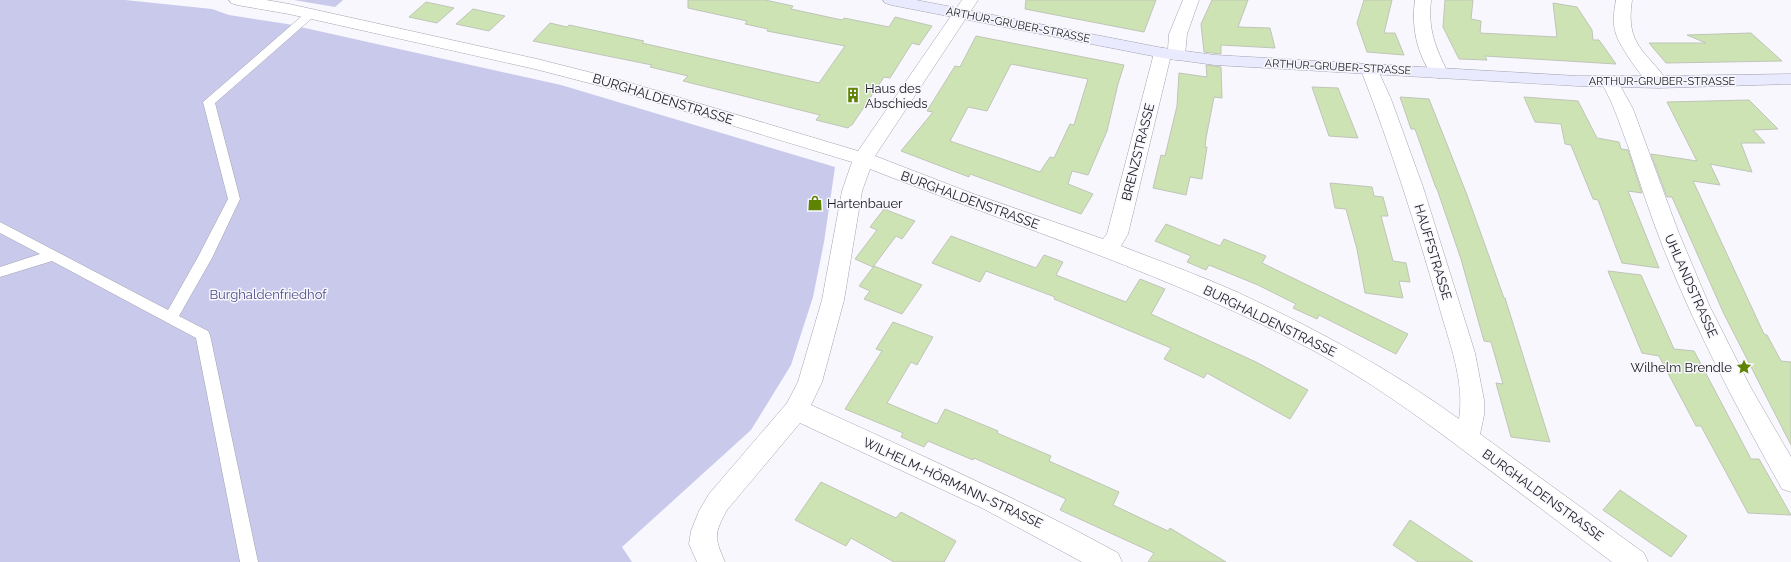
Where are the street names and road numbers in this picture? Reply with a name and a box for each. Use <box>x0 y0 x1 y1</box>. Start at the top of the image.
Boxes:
street label: ARTHUR-GRUBER-STRASSE <box>945 5 1091 45</box>
street label: ARTHUR-GRUBER-STRASSE <box>1264 57 1412 77</box>
street label: BURGHALDENSTRASSE <box>591 70 735 128</box>
street label: ARTHUR-GRUBER-STRASSE <box>1589 75 1736 88</box>
street label: BRENZSTRASSE <box>1119 102 1157 202</box>
street label: BURGHALDENSTRASSE <box>899 168 1041 232</box>
street label: HAUFFSTRASSE <box>1411 202 1455 302</box>
street label: UHLANDSTRASSE <box>1661 232 1721 340</box>
street label: BURGHALDENSTRASSE <box>1201 282 1339 360</box>
street label: WILHELM-HÖRMANN-STRASSE <box>861 434 1046 531</box>
street label: BURGHALDENSTRASSE <box>1479 446 1607 544</box>

